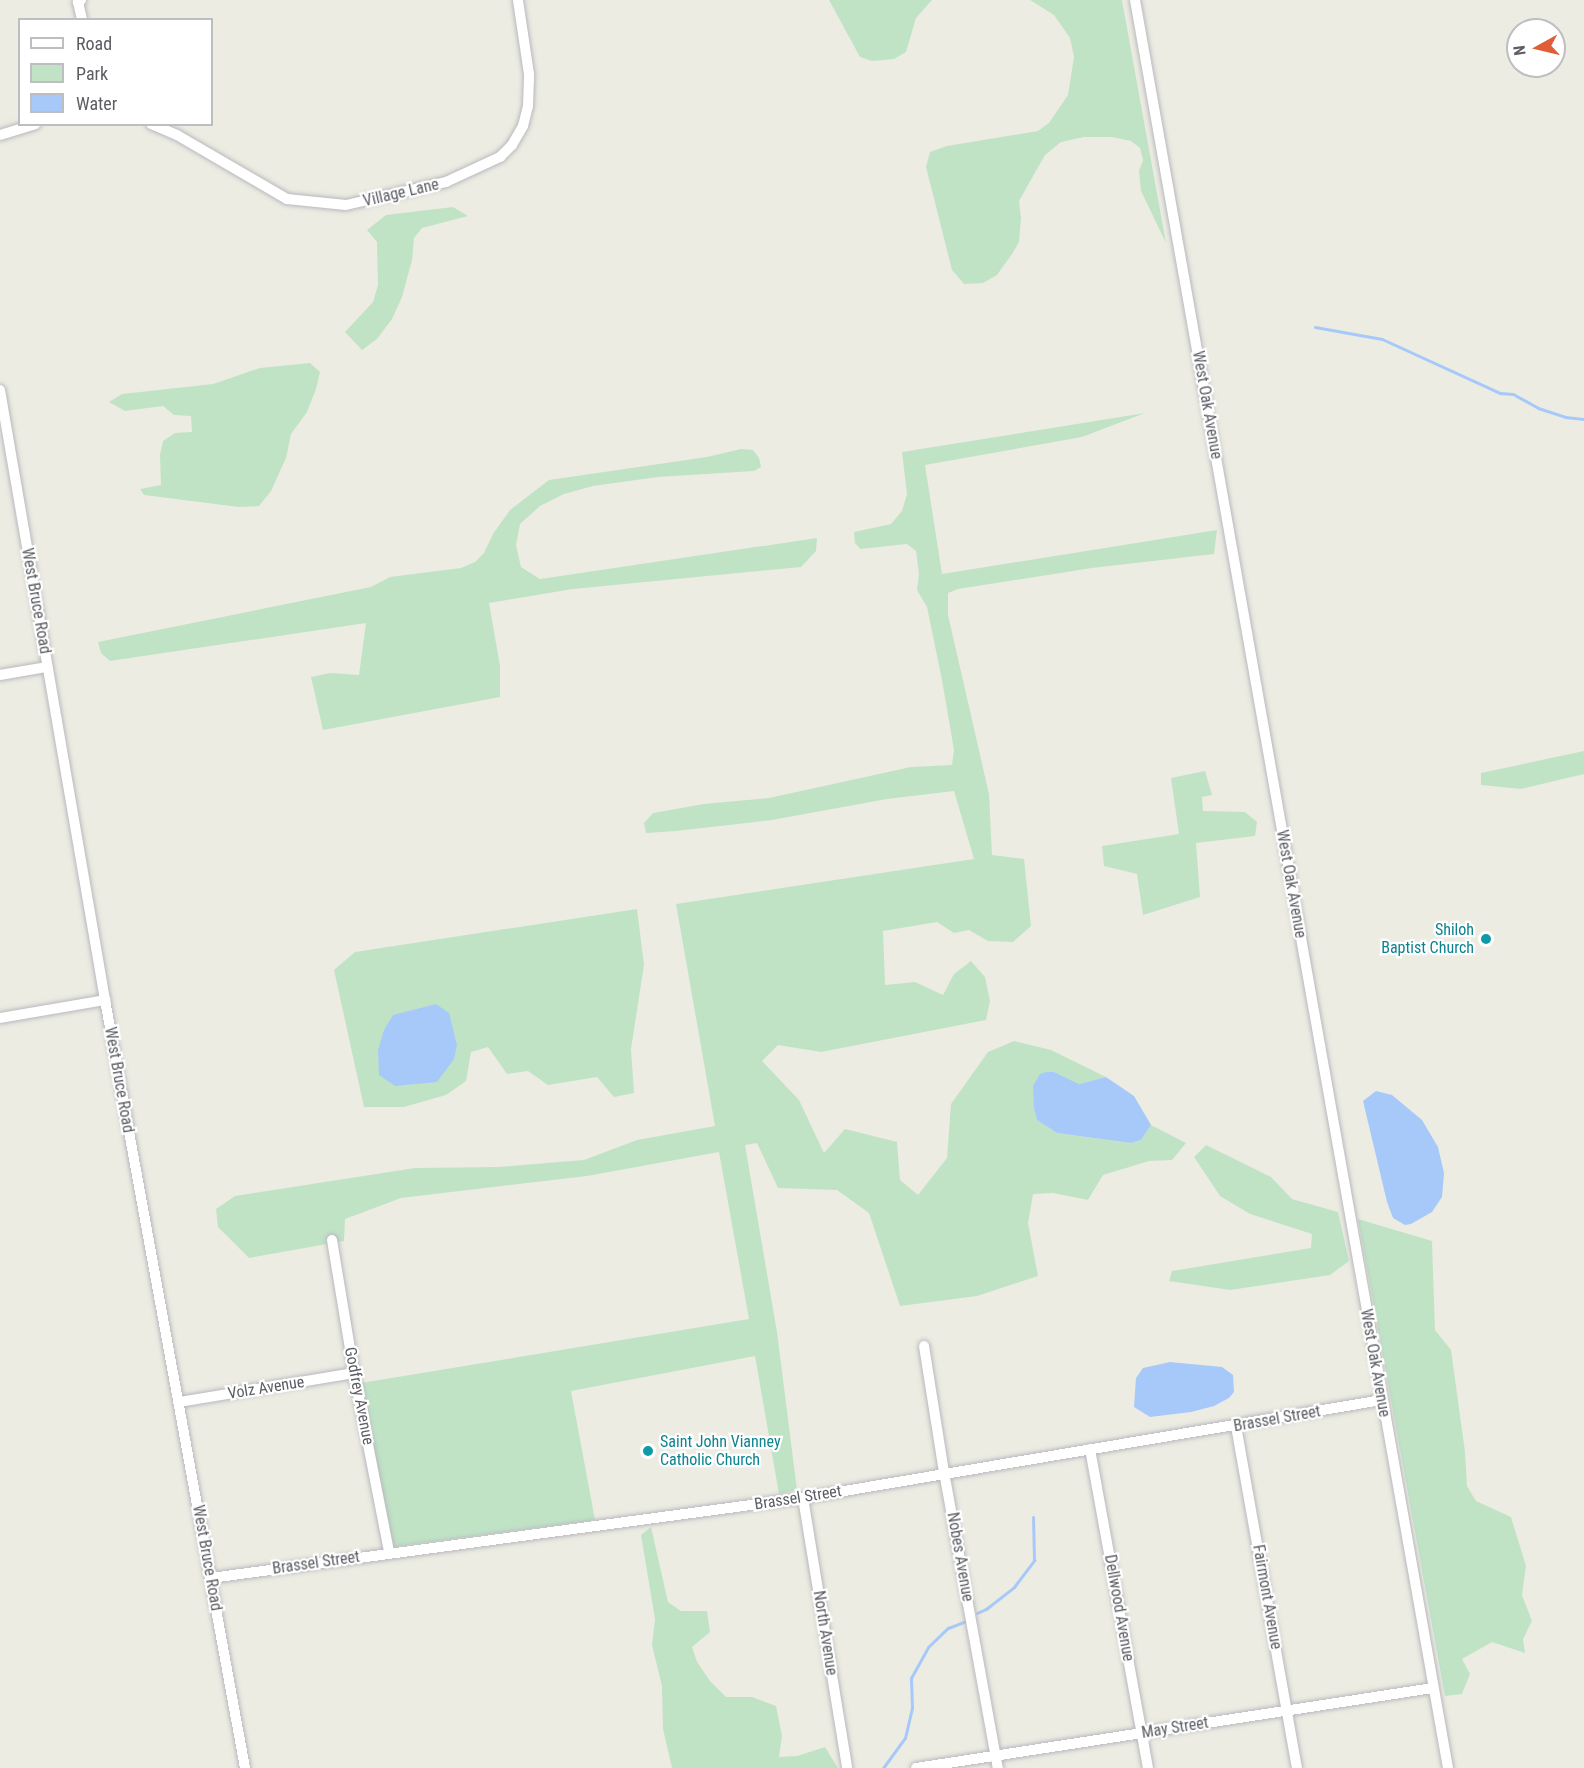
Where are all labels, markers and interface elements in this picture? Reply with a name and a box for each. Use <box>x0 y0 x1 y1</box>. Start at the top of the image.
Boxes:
legend <box>18 18 213 126</box>
north arrow <box>1506 18 1566 78</box>
text: Road <box>76 33 112 54</box>
text: N <box>1510 44 1530 56</box>
text: Park <box>76 63 108 84</box>
text: Water <box>76 93 117 114</box>
street label: Village Lane <box>361 175 441 211</box>
street label: West Oak Avenue <box>1188 349 1226 461</box>
street label: West Bruce Road <box>17 547 55 655</box>
street label: West Oak Avenue <box>1272 828 1310 940</box>
place label: Shiloh Baptist Church <box>1381 920 1474 958</box>
marker: Shiloh Baptist Church <box>1479 932 1493 946</box>
street label: West Bruce Road <box>100 1026 138 1134</box>
street label: West Oak Avenue <box>1356 1307 1394 1419</box>
street label: Godfrey Avenue <box>340 1346 378 1446</box>
street label: Volz Avenue <box>226 1372 306 1404</box>
street label: Brassel Street <box>1232 1402 1322 1436</box>
place label: Saint John Vianney Catholic Church <box>660 1432 781 1470</box>
marker: Saint John Vianney Catholic Church <box>641 1444 655 1458</box>
street label: Brassel Street <box>753 1482 843 1514</box>
street label: West Bruce Road <box>188 1504 226 1612</box>
street label: Nobes Avenue <box>943 1511 977 1603</box>
street label: Fairmont Avenue <box>1248 1543 1286 1651</box>
street label: Brassel Street <box>271 1547 361 1579</box>
street label: Dellwood Avenue <box>1100 1553 1138 1663</box>
street label: North Avenue <box>809 1589 841 1677</box>
street label: May Street <box>1140 1713 1210 1743</box>

